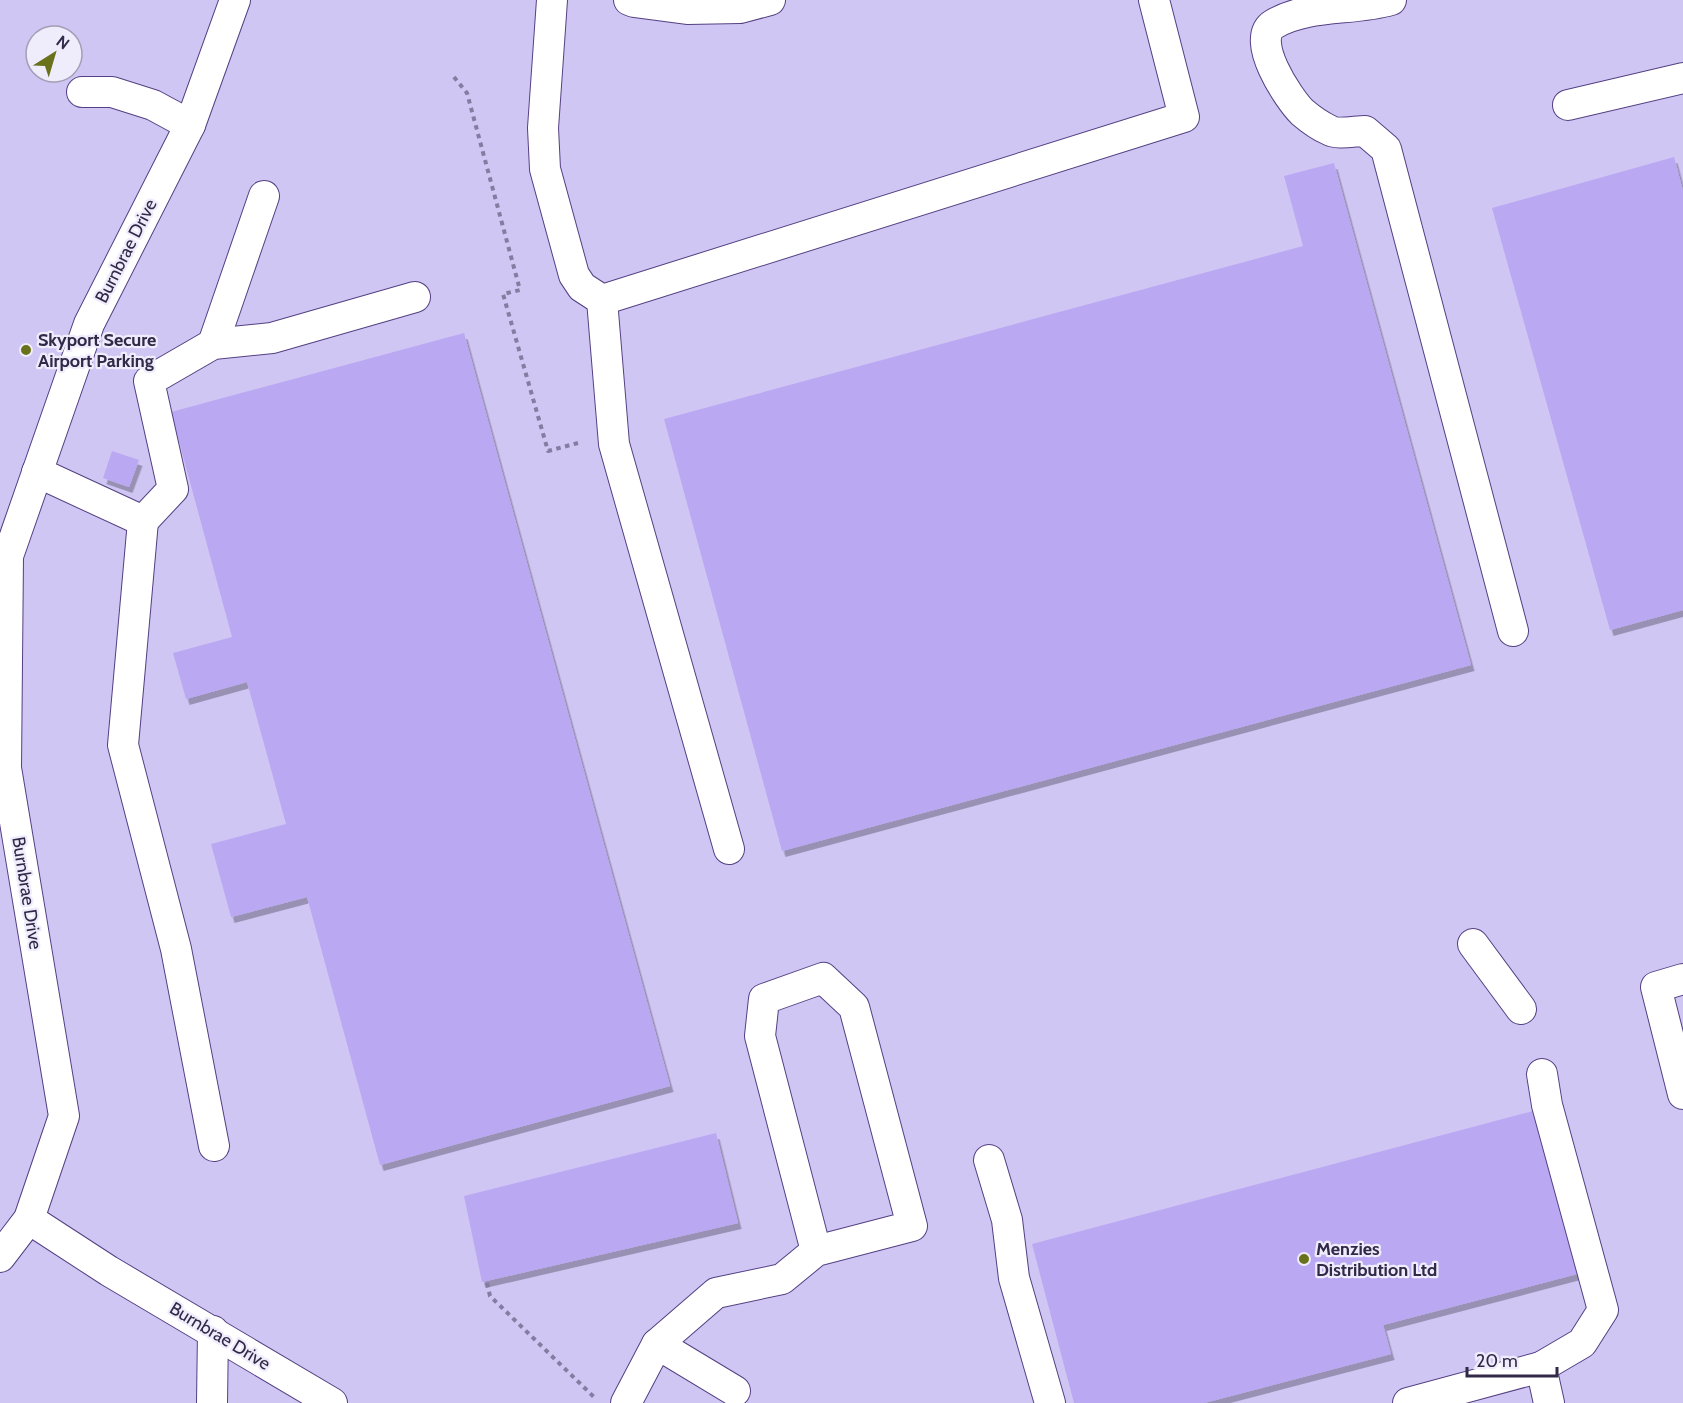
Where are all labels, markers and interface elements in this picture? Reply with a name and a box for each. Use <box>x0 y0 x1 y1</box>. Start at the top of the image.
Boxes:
north arrow <box>24 24 84 84</box>
text: N <box>52 31 73 53</box>
street label: Burnbrae Drive <box>90 195 162 307</box>
place label: Skyport Secure Airport Parking <box>38 329 156 372</box>
marker: Skyport Secure Airport Parking <box>19 343 33 357</box>
street label: Burnbrae Drive <box>7 835 47 951</box>
place label: Menzies Distribution Ltd <box>1316 1238 1437 1281</box>
marker: Menzies Distribution Ltd <box>1297 1252 1311 1266</box>
street label: Burnbrae Drive <box>166 1297 274 1375</box>
scale bar <box>1467 1340 1557 1378</box>
text: 20 m <box>1476 1350 1518 1372</box>

